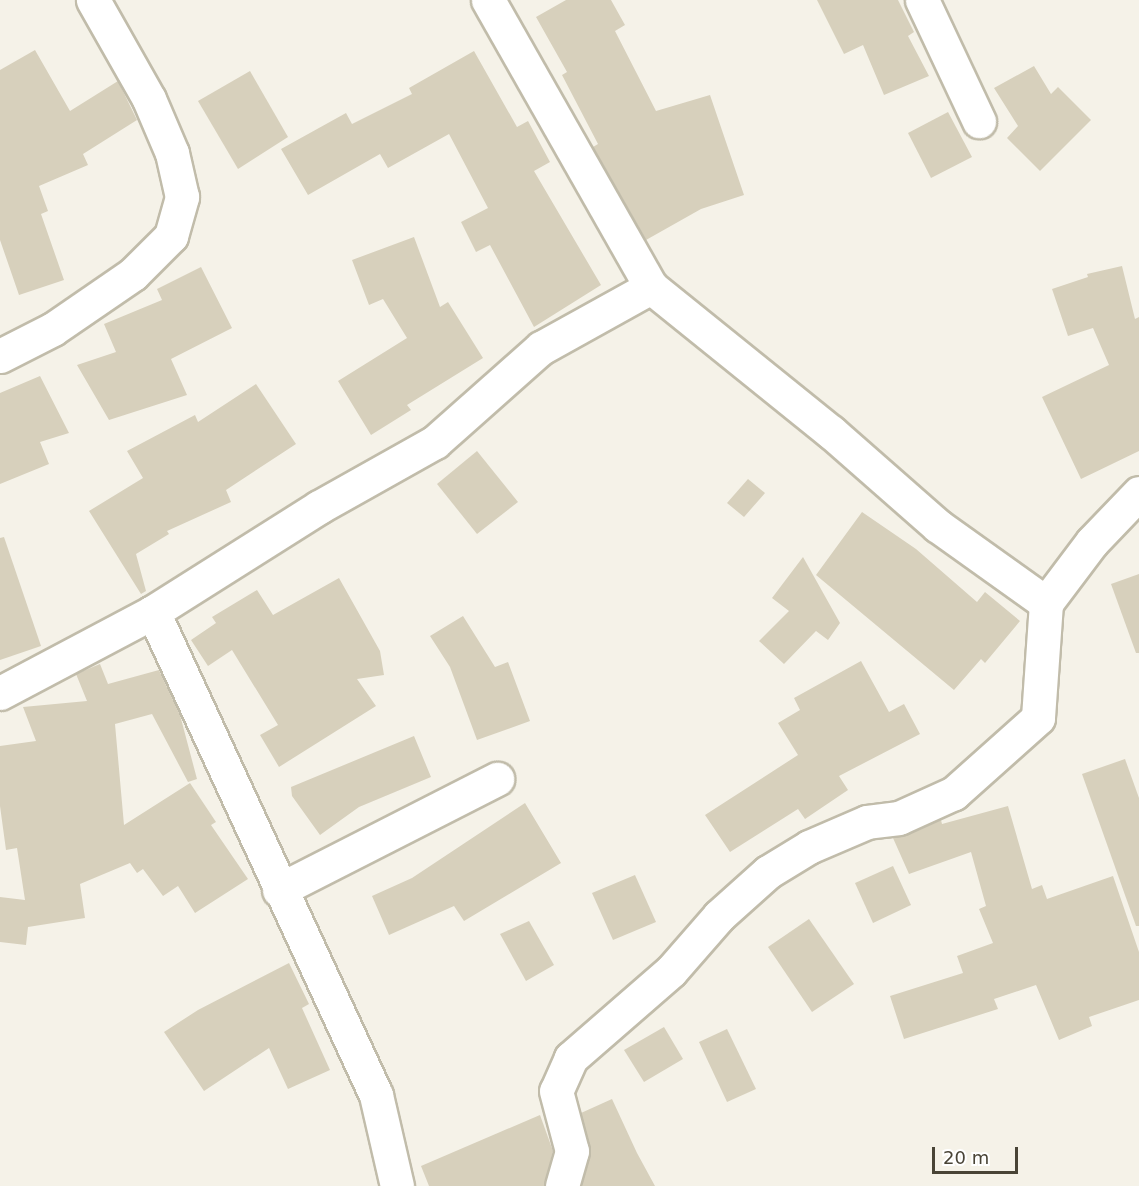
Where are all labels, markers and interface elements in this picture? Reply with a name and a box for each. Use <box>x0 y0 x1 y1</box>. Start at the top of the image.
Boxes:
scale bar <box>935 1135 1020 1173</box>
text: 20 m <box>943 1147 989 1168</box>

